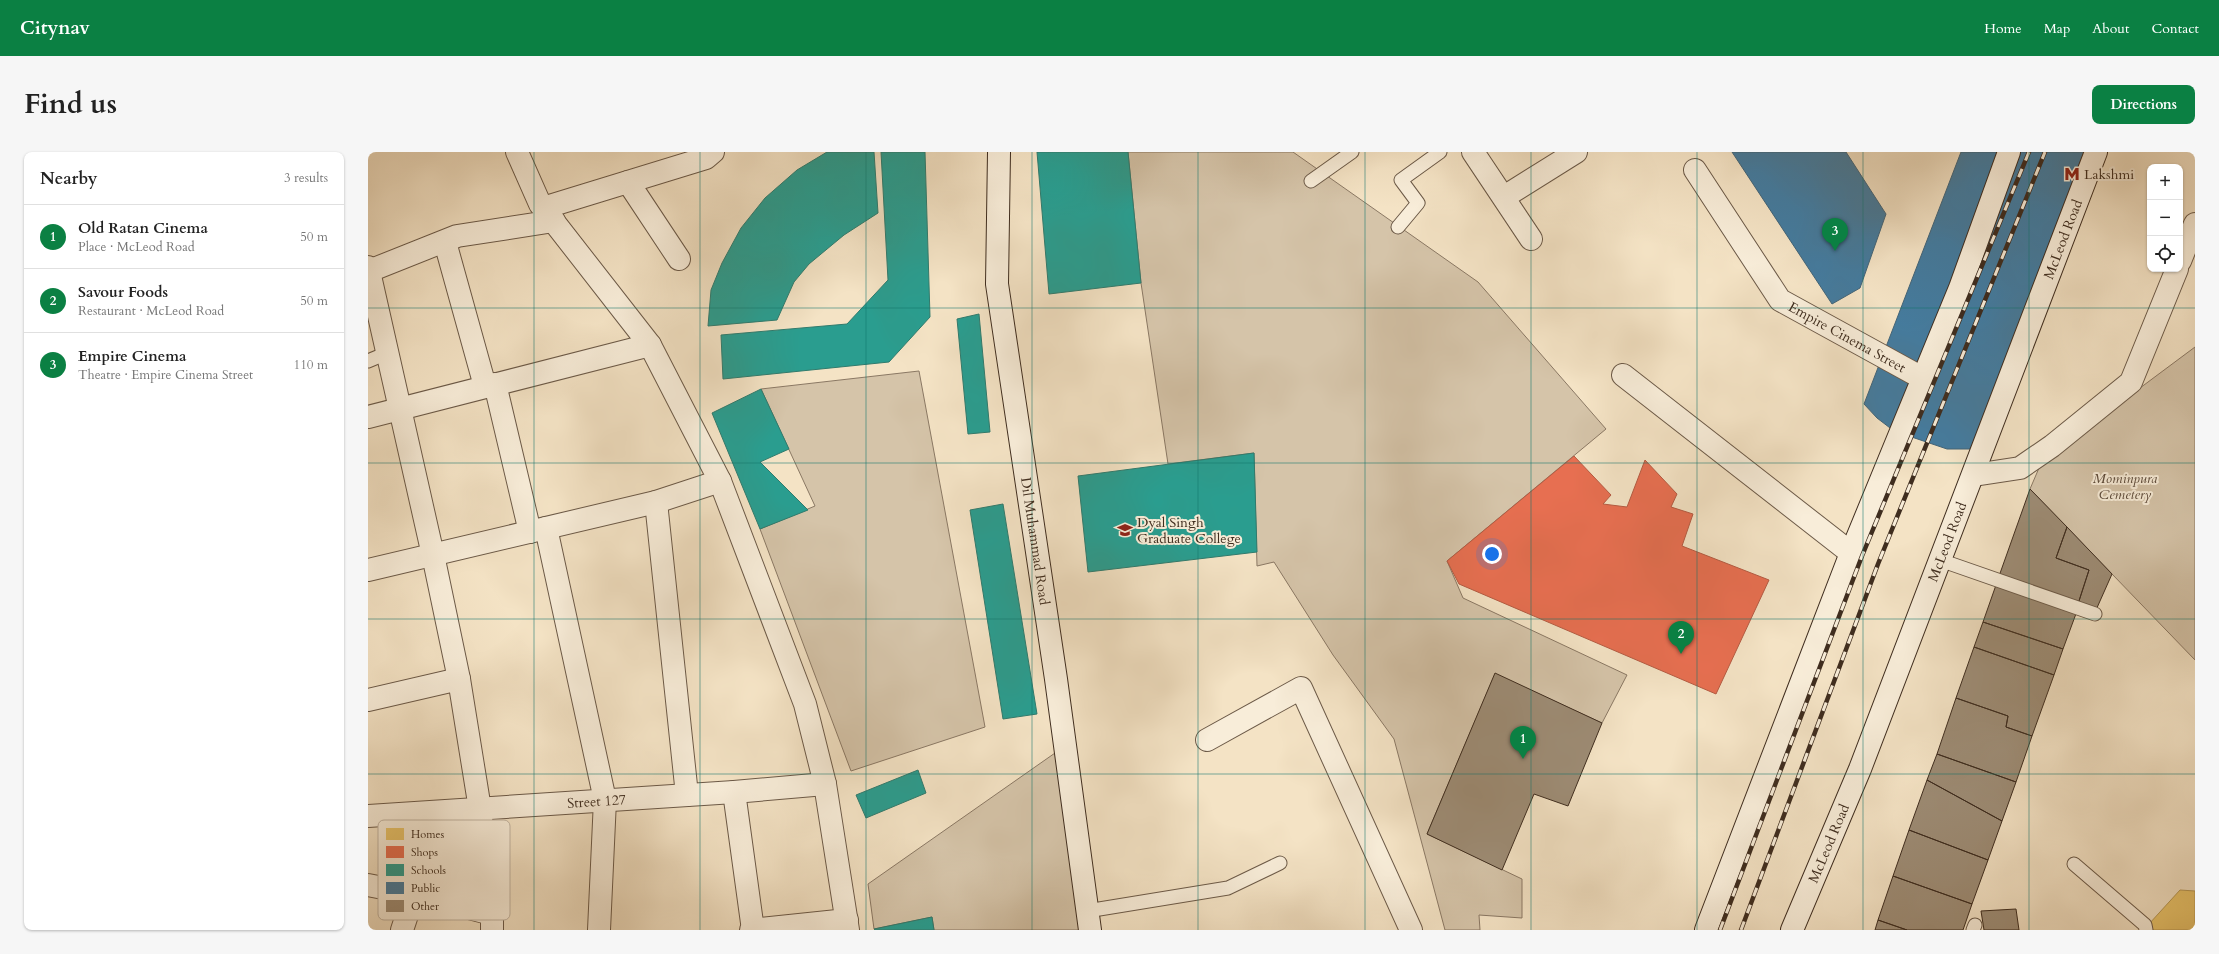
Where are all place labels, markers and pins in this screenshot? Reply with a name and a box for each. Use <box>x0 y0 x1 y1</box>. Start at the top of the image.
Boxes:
metro station icon: Lakshmi <box>2063 165 2081 183</box>
place label: Lakshmi <box>2084 165 2134 184</box>
pin: 3 <box>1822 218 1848 251</box>
place label: Dyal Singh Graduate College <box>1137 513 1241 548</box>
school or university icon: Dyal Singh Graduate College <box>1116 521 1134 539</box>
pin: 2 <box>1668 621 1694 654</box>
pin: 1 <box>1510 726 1536 759</box>

